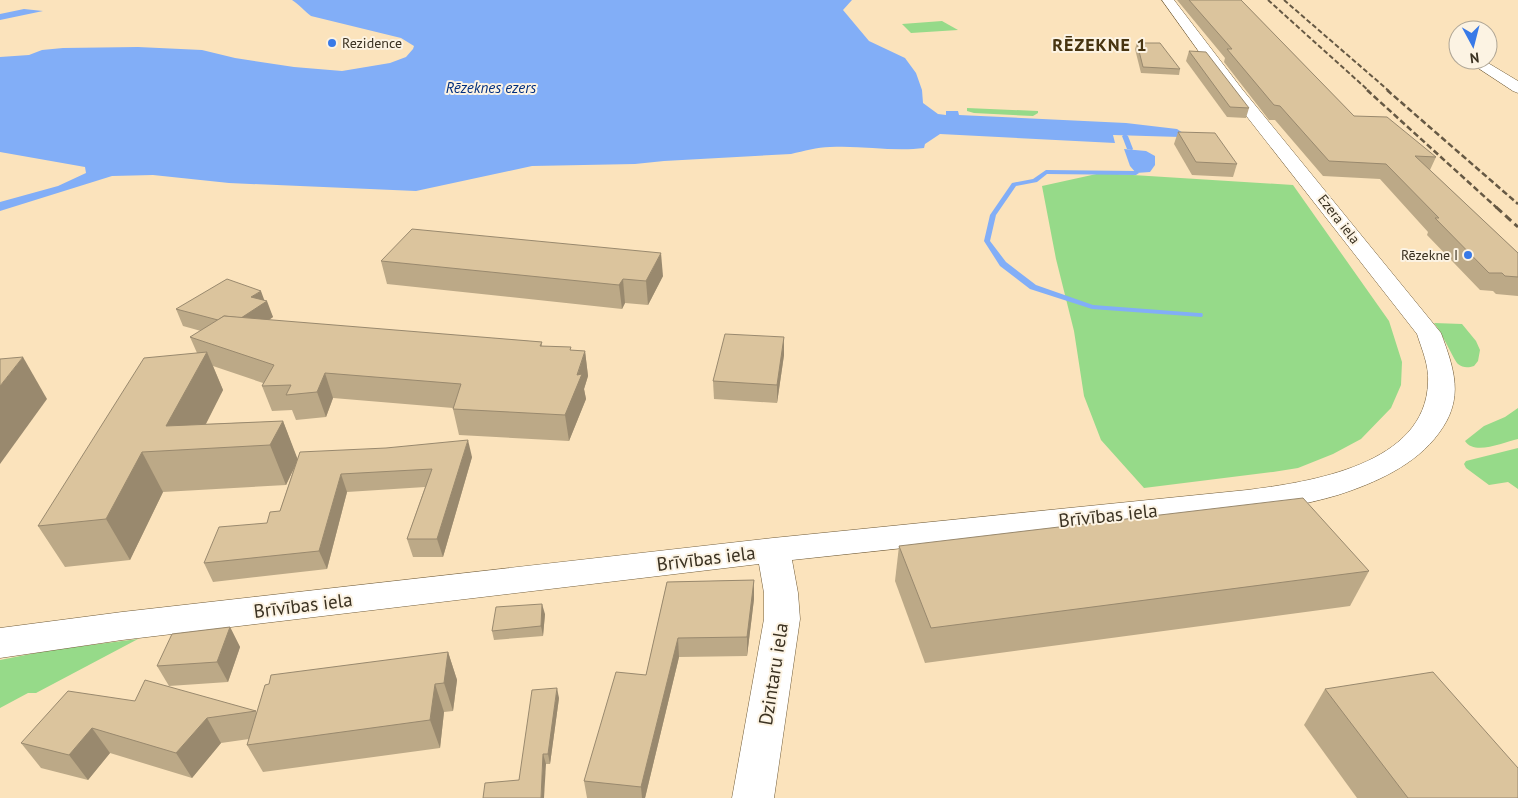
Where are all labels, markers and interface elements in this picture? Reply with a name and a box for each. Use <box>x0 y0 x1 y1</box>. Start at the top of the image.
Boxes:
north arrow <box>1448 20 1498 70</box>
district label: RĒZEKNE 1 <box>1052 33 1148 56</box>
place label: Rezidence <box>342 34 402 52</box>
marker: Rezidence <box>326 37 338 49</box>
text: N <box>1469 48 1480 67</box>
water label: Rēzeknes ezers <box>446 78 536 97</box>
street label: Ezera iela <box>1314 191 1364 247</box>
place label: Rēzekne I <box>1401 246 1458 264</box>
marker: Rēzekne I <box>1462 249 1474 261</box>
street label: Brīvības iela <box>1057 498 1159 532</box>
street label: Brīvības iela <box>655 540 757 576</box>
street label: Brīvības iela <box>252 587 354 623</box>
street label: Dzintaru iela <box>753 621 793 727</box>

